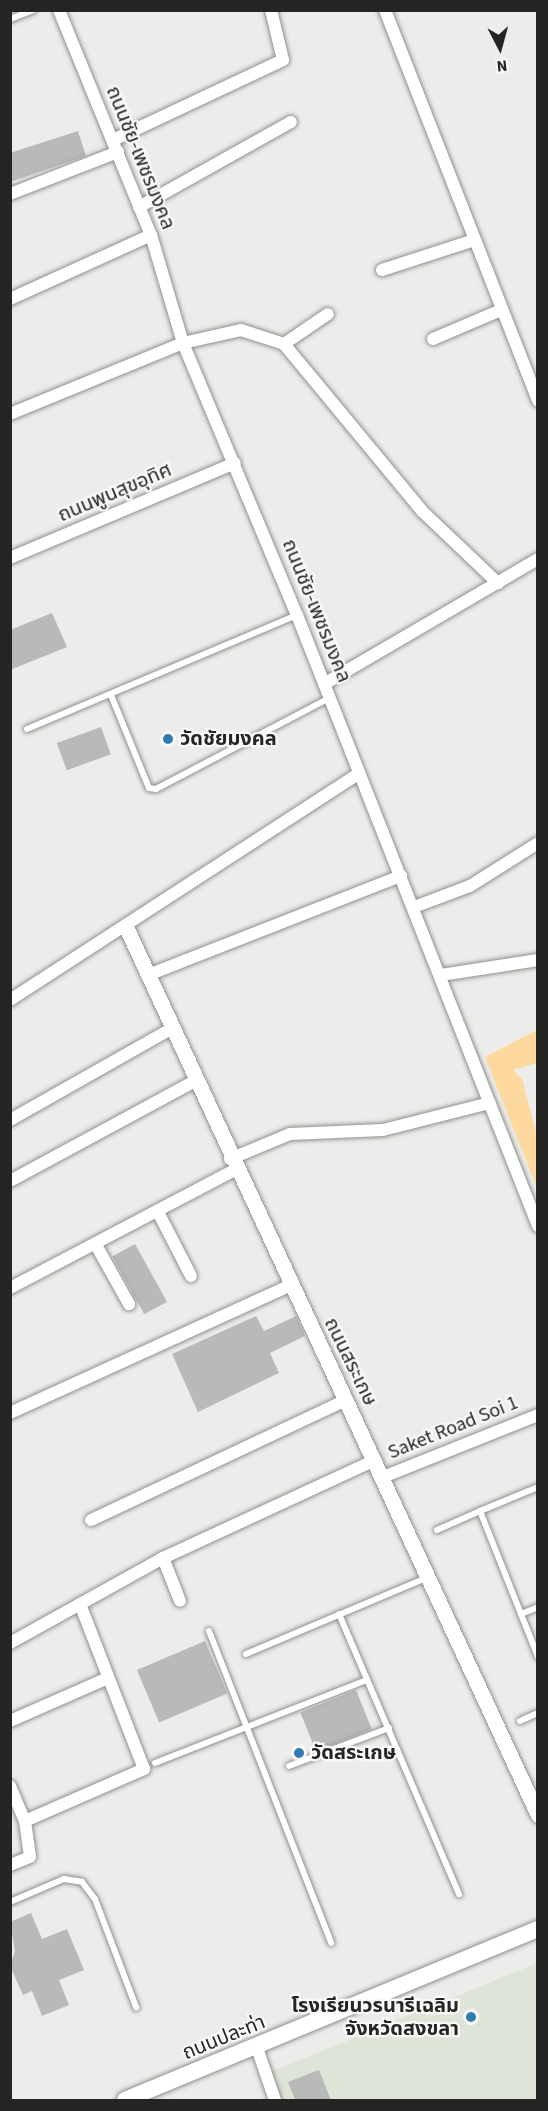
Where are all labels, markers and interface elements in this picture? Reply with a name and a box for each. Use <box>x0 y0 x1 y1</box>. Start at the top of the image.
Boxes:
north arrow <box>470 18 530 78</box>
text: N <box>495 54 508 77</box>
street label: ถนนชัย-เพชรมงคล <box>100 83 180 233</box>
street label: ถนนพูนสุขอุทิศ <box>54 458 176 528</box>
street label: ถนนชัย-เพชรมงคล <box>276 536 356 686</box>
place label: วัดชัยมงคล <box>180 727 277 751</box>
marker: วัดชัยมงคล <box>161 732 175 746</box>
street label: ถนนสระเกษ <box>318 1314 382 1410</box>
street label: Saket Road Soi 1 <box>384 1391 522 1465</box>
place label: วัดสระเกษ <box>311 1741 396 1765</box>
marker: วัดสระเกษ <box>292 1746 306 1760</box>
place label: โรงเรียนวรนารีเฉลิม จังหวัดสงขลา <box>291 1994 459 2041</box>
marker: โรงเรียนวรนารีเฉลิม จังหวัดสงขลา <box>464 2010 478 2024</box>
street label: ถนนปละท่า <box>179 2011 269 2065</box>

